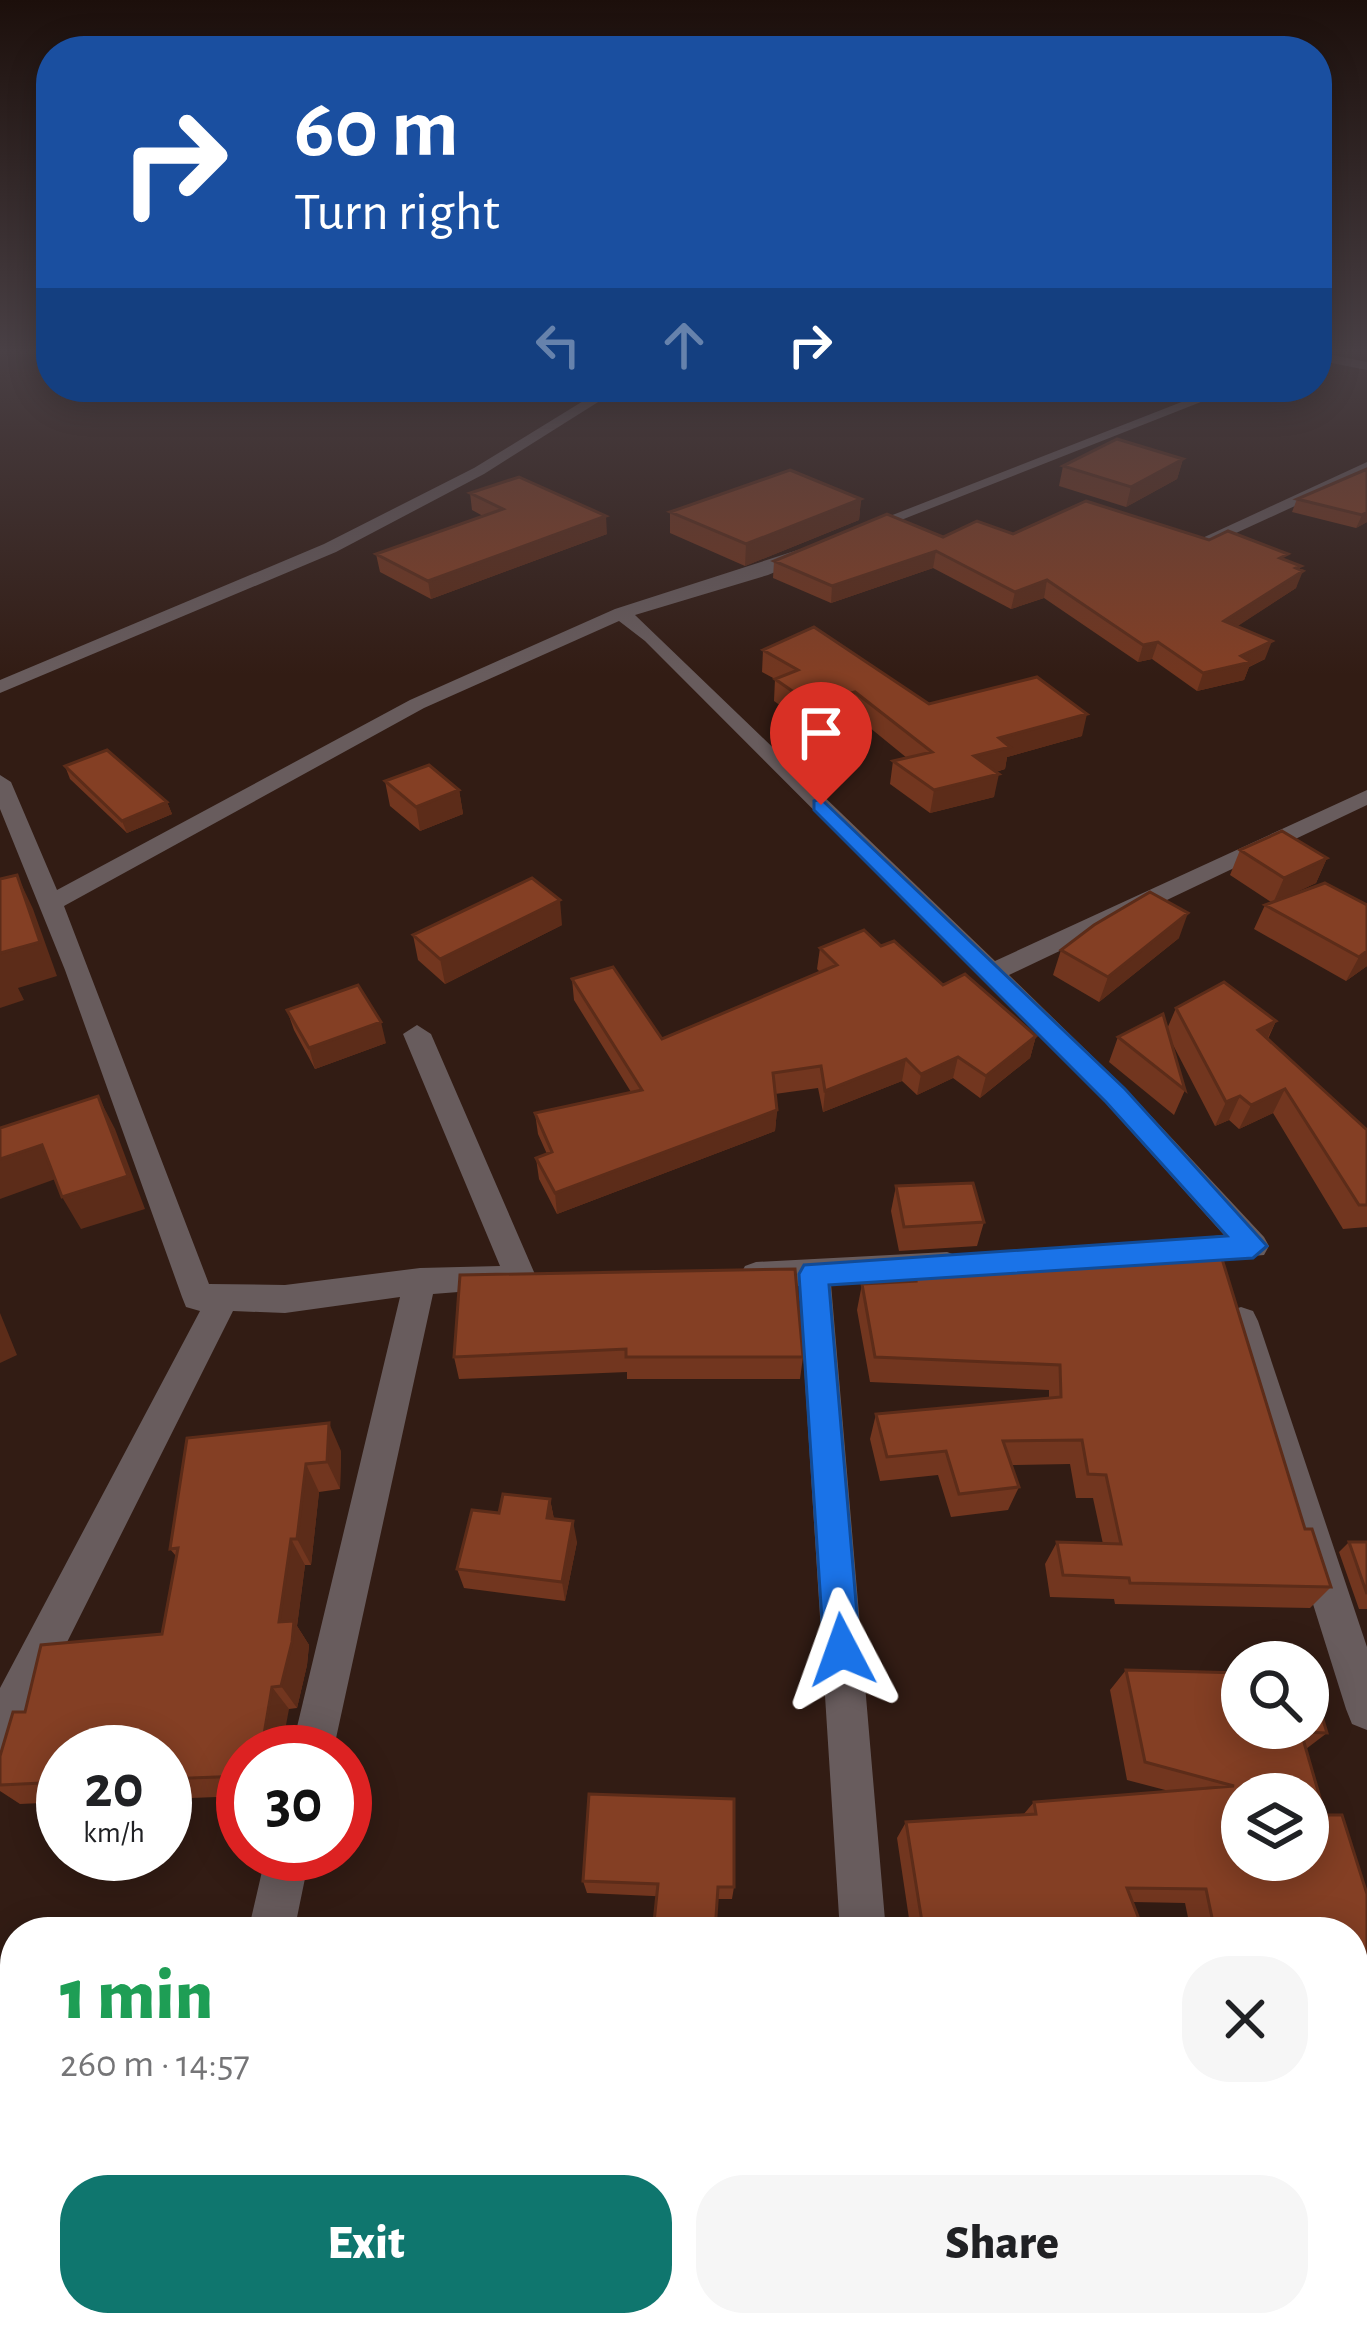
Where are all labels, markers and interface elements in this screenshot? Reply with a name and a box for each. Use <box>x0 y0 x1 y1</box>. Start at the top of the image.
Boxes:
icon: right <box>96 84 252 240</box>
text: 60 m <box>294 88 459 172</box>
text: Turn right <box>294 186 500 240</box>
icon: left <box>525 312 591 378</box>
icon: ahead <box>651 312 717 378</box>
icon: right <box>777 312 843 378</box>
pin <box>770 682 872 805</box>
icon: arrive <box>788 700 854 766</box>
position arrow <box>779 1587 905 1713</box>
map controls <box>1221 1641 1329 1881</box>
button: search <box>1221 1641 1329 1749</box>
speed limit sign: 30 <box>216 1725 372 1881</box>
text: 20 <box>84 1758 144 1818</box>
button: layers <box>1221 1773 1329 1881</box>
text: km/h <box>83 1818 145 1848</box>
button: close <box>1182 1956 1308 2082</box>
text: 1 min <box>60 1960 213 2032</box>
text: 260 m · 14:57 <box>60 2045 250 2084</box>
button: Exit <box>60 2175 672 2313</box>
button: Share <box>696 2175 1308 2313</box>

